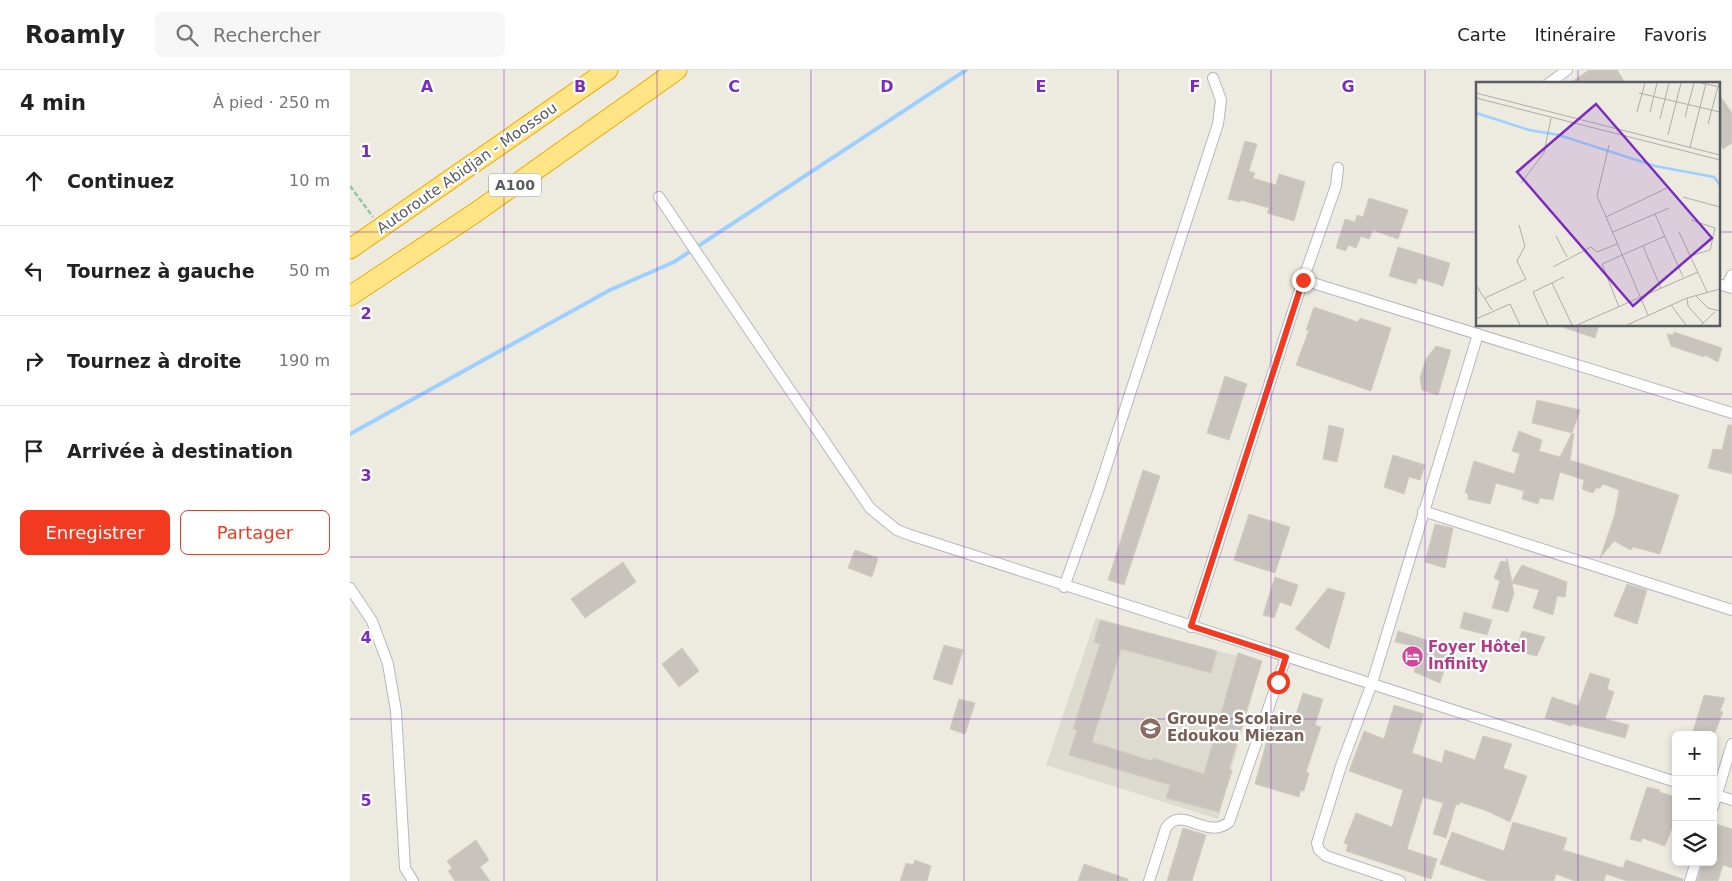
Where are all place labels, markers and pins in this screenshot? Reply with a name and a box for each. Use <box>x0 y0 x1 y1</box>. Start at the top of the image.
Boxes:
place label: Foyer Hôtel Infinity <box>1428 638 1526 673</box>
hotel icon: Foyer Hôtel Infinity <box>1400 644 1424 668</box>
place label: Groupe Scolaire Edoukou Miezan <box>1167 710 1305 745</box>
school or university icon: Groupe Scolaire Edoukou Miezan <box>1139 716 1163 740</box>

